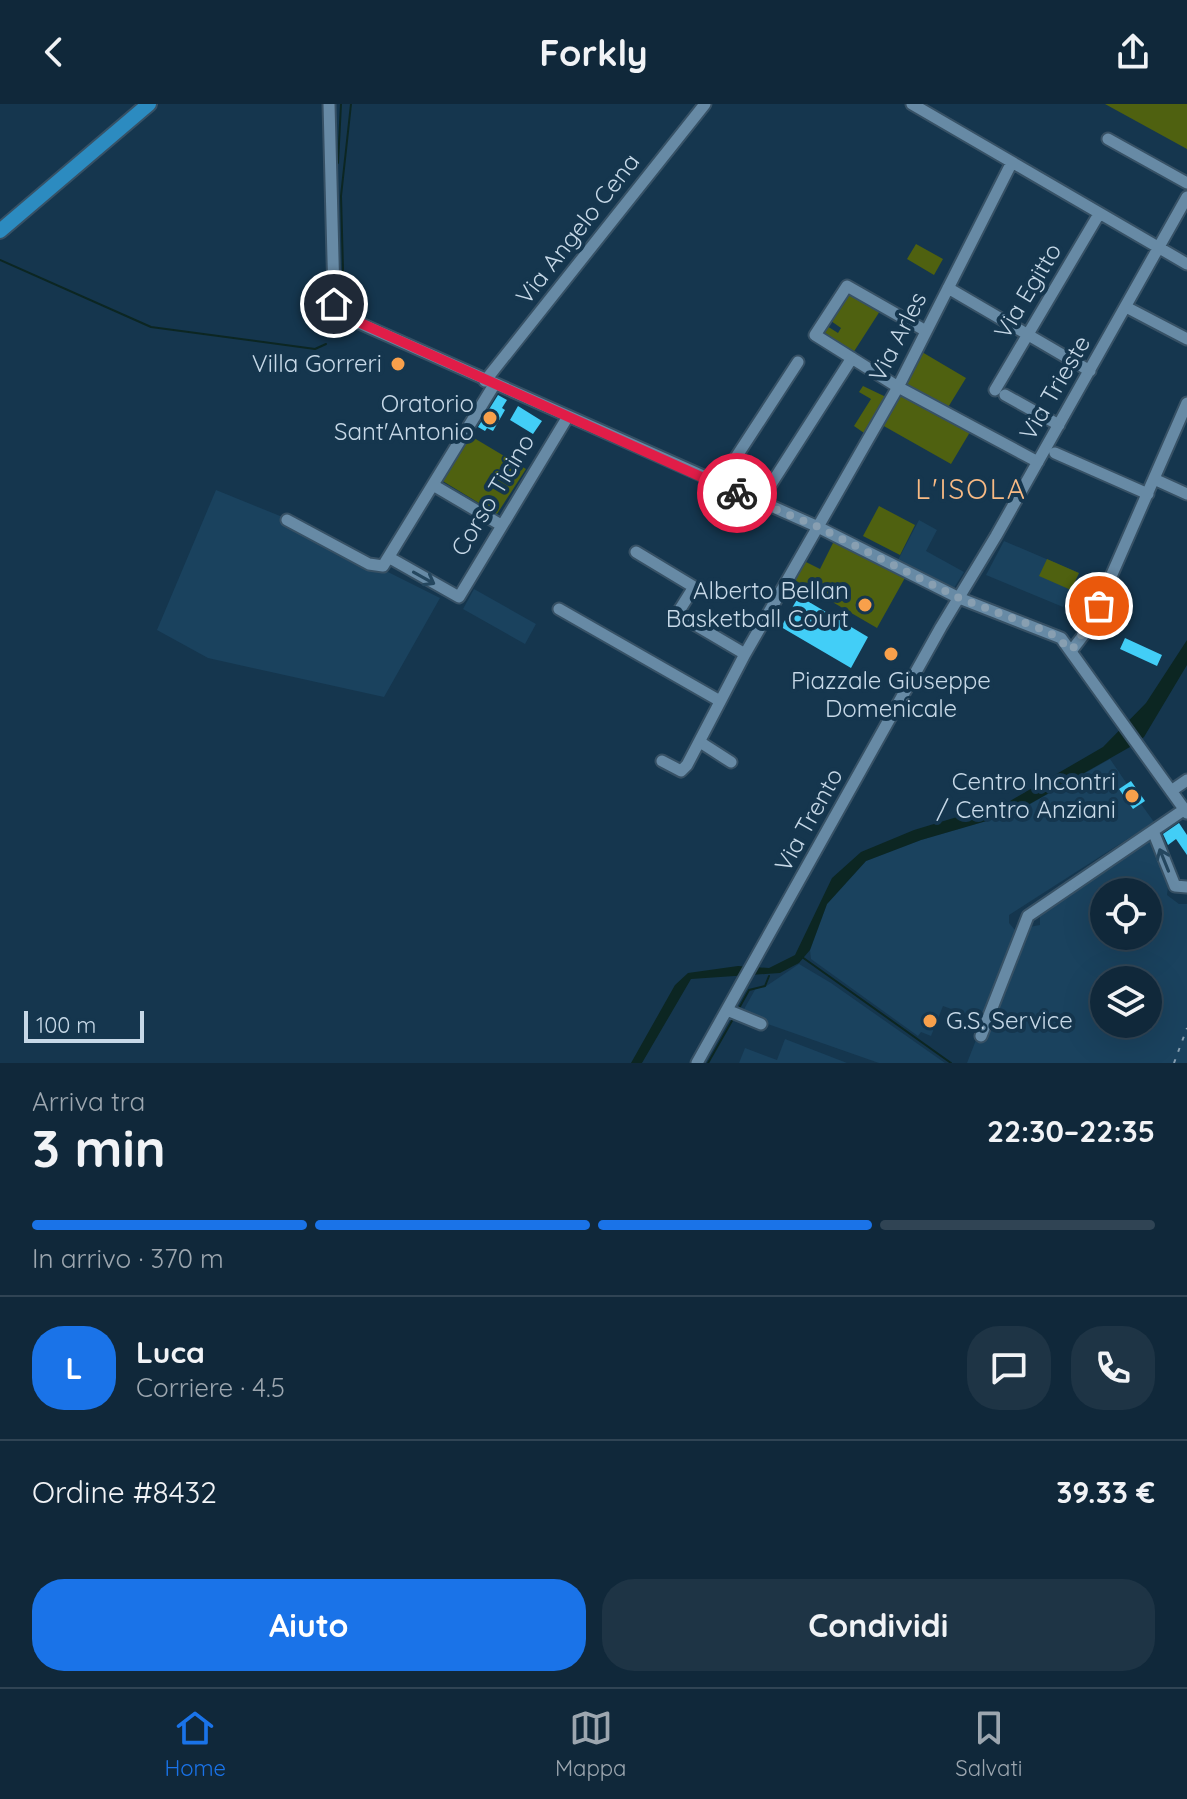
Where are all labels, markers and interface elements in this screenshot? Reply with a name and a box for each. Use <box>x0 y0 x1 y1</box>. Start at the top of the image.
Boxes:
icon: back <box>32 30 76 74</box>
text: Forkly <box>539 30 648 75</box>
icon: share <box>1111 30 1155 74</box>
street label: Via Angelo Cena <box>509 147 646 310</box>
street label: Via Egitto <box>987 237 1067 344</box>
pin <box>300 270 368 338</box>
icon: home <box>312 282 356 326</box>
street label: Via Arles <box>862 286 933 387</box>
street label: Via Trieste <box>1012 330 1096 445</box>
place label: Villa Gorreri <box>252 348 382 378</box>
marker: Villa Gorreri <box>389 355 407 373</box>
place label: Oratorio Sant'Antonio <box>334 388 474 446</box>
marker: Oratorio Sant'Antonio <box>481 409 499 427</box>
street label: Corso Ticino <box>444 428 540 561</box>
courier <box>697 453 777 533</box>
icon: bike <box>715 471 759 515</box>
district label: L'ISOLA <box>915 471 1027 506</box>
one-way arrow <box>412 570 435 586</box>
pin <box>1065 572 1133 640</box>
place label: Alberto Bellan Basketball Court <box>666 575 849 633</box>
icon: bag <box>1077 584 1121 628</box>
marker: Alberto Bellan Basketball Court <box>856 596 874 614</box>
marker: Piazzale Giuseppe Domenicale <box>882 645 900 663</box>
place label: Piazzale Giuseppe Domenicale <box>791 665 991 723</box>
street label: Via Trento <box>767 762 849 877</box>
place label: Centro Incontri / Centro Anziani <box>936 766 1116 824</box>
marker: Centro Incontri / Centro Anziani <box>1123 787 1141 805</box>
one-way arrow <box>1156 848 1171 873</box>
map controls <box>1090 878 1162 1038</box>
button: locate <box>1090 878 1162 950</box>
button: layers <box>1090 966 1162 1038</box>
place label: G.S. Service <box>946 1005 1073 1035</box>
scale bar <box>24 1007 144 1043</box>
text: 100 m <box>36 1011 96 1039</box>
marker: G.S. Service <box>921 1012 939 1030</box>
text: Arriva tra <box>32 1085 145 1118</box>
text: 22:30–22:35 <box>987 1112 1155 1150</box>
text: 3 min <box>32 1115 166 1180</box>
text: In arrivo · 370 m <box>32 1242 224 1275</box>
button: chat <box>967 1326 1051 1410</box>
button: phone <box>1071 1326 1155 1410</box>
text: Luca <box>136 1333 205 1371</box>
text: L <box>66 1349 82 1387</box>
text: Corriere · 4.5 <box>136 1371 285 1404</box>
text: Ordine #8432 <box>32 1473 217 1511</box>
text: 39.33 € <box>1056 1473 1155 1511</box>
button: Aiuto <box>32 1579 586 1671</box>
button: Condividi <box>602 1579 1155 1671</box>
tab: Home <box>164 1706 226 1782</box>
tab: Mappa <box>555 1706 626 1782</box>
tab: Salvati <box>955 1706 1023 1782</box>

